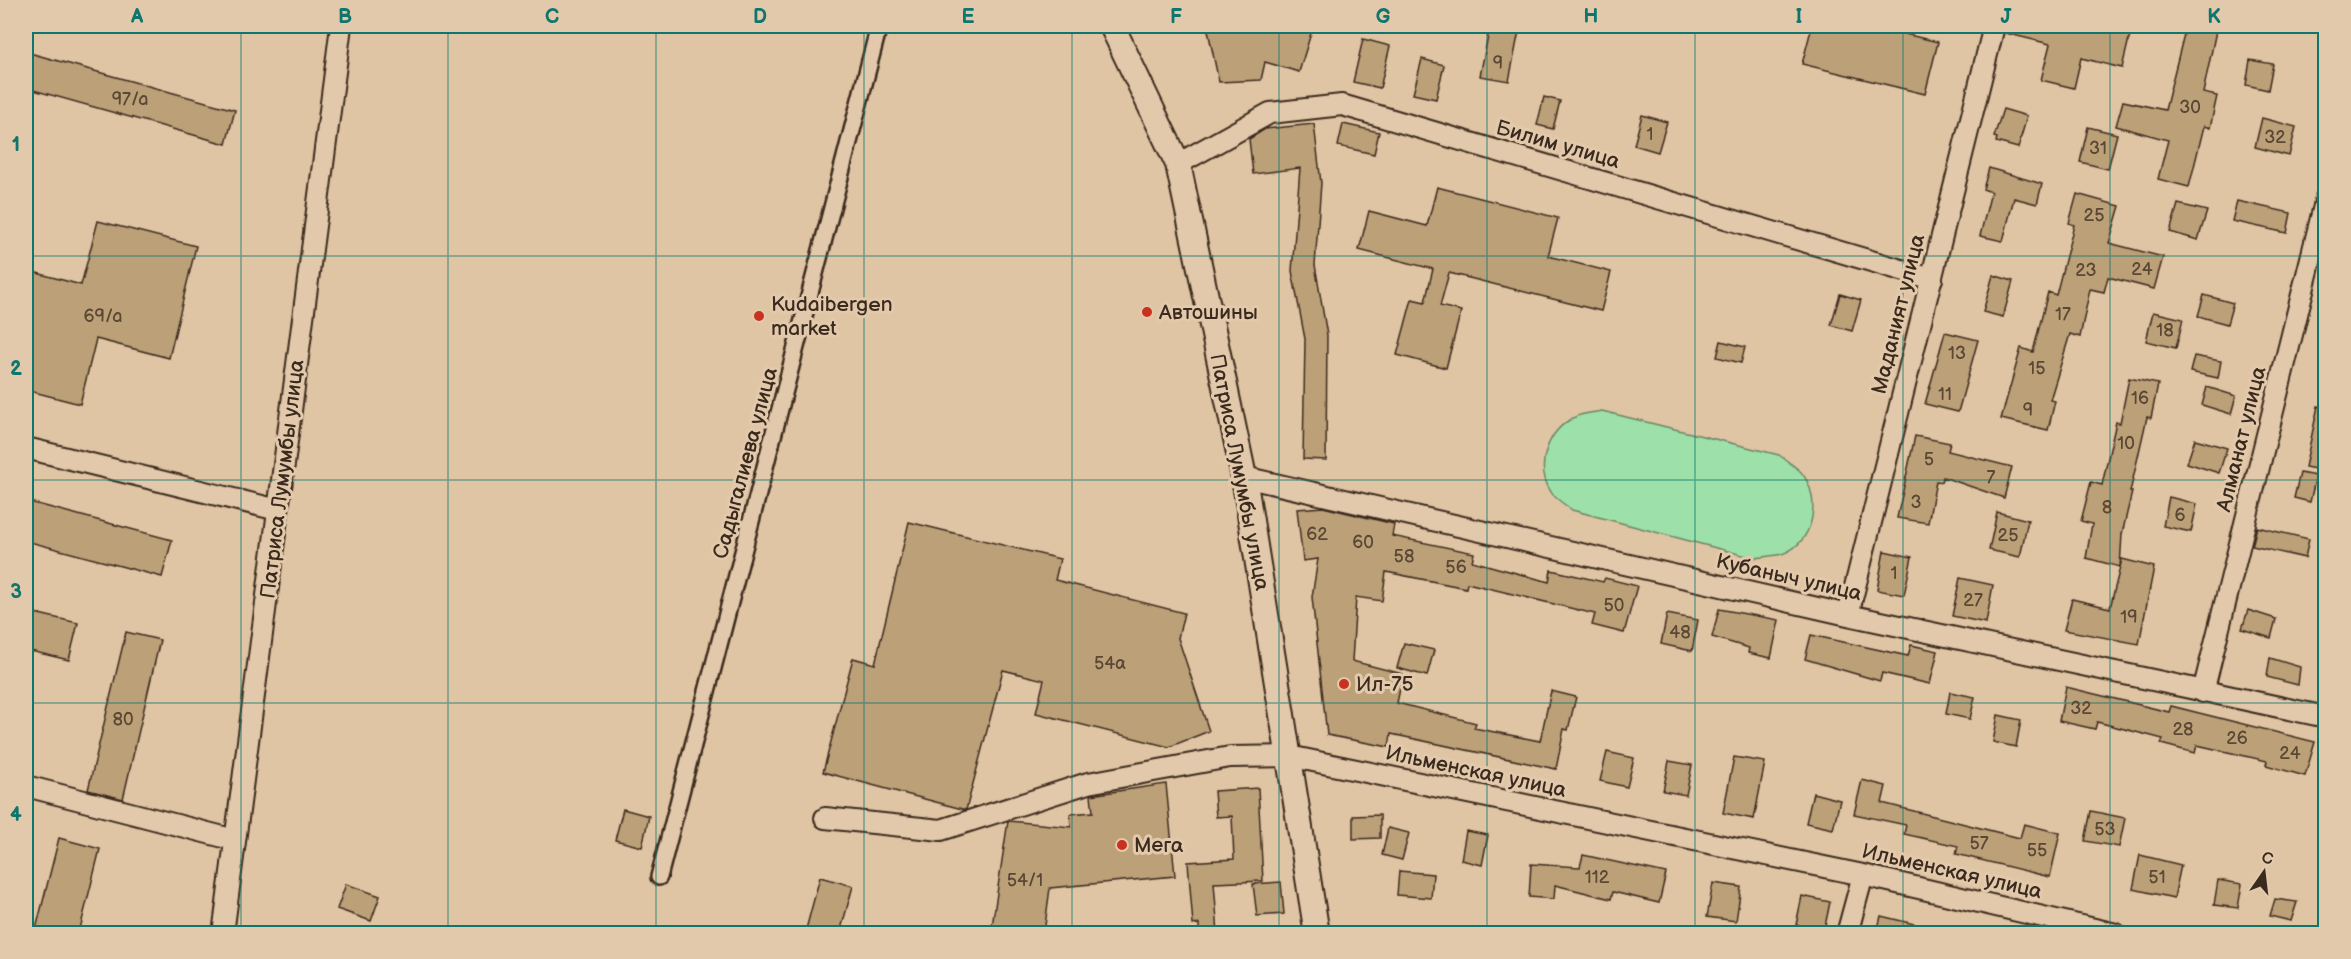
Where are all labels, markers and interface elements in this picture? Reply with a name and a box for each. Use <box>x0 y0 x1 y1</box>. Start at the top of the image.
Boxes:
text: A <box>130 5 144 29</box>
text: B <box>338 5 352 29</box>
text: C <box>545 5 559 29</box>
text: D <box>753 5 767 29</box>
text: E <box>962 5 975 29</box>
text: F <box>1170 5 1182 29</box>
text: G <box>1376 5 1391 29</box>
text: H <box>1584 5 1598 29</box>
text: I <box>1796 5 1802 29</box>
text: J <box>2001 5 2013 29</box>
text: K <box>2207 5 2221 29</box>
house number: 9 <box>1493 53 1503 74</box>
house number: 97/a <box>112 89 148 110</box>
house number: 30 <box>2179 97 2201 118</box>
street label: Билим улица <box>1493 115 1623 174</box>
house number: 1 <box>1647 124 1653 145</box>
house number: 32 <box>2264 127 2286 148</box>
text: 1 <box>12 133 20 157</box>
house number: 31 <box>2089 138 2107 159</box>
house number: 25 <box>2084 205 2104 226</box>
street label: Маданият улица <box>1867 231 1931 397</box>
house number: 24 <box>2131 259 2153 280</box>
house number: 23 <box>2075 260 2097 281</box>
place label: Kudaibergen market <box>771 292 893 341</box>
place label: Автошины <box>1158 300 1258 325</box>
house number: 17 <box>2055 304 2071 325</box>
marker: Автошины <box>1140 305 1154 319</box>
house number: 69/a <box>84 306 122 327</box>
marker: Kudaibergen market <box>752 309 766 323</box>
house number: 18 <box>2156 320 2174 341</box>
house number: 13 <box>1948 343 1966 364</box>
street label: Патриса Лумумбы улица <box>1204 352 1275 593</box>
text: 2 <box>10 357 22 381</box>
street label: Патриса Лумумбы улица <box>255 358 310 600</box>
house number: 15 <box>2028 358 2046 379</box>
street label: Алманат улица <box>2211 363 2272 515</box>
street label: Садыгалиева улица <box>708 364 783 562</box>
house number: 11 <box>1938 384 1952 405</box>
house number: 16 <box>2131 388 2149 409</box>
house number: 9 <box>2023 400 2033 421</box>
house number: 10 <box>2117 433 2135 454</box>
house number: 5 <box>1924 449 1934 470</box>
house number: 7 <box>1987 467 1996 488</box>
house number: 3 <box>1910 492 1922 513</box>
house number: 8 <box>2102 497 2112 518</box>
house number: 6 <box>2175 505 2186 526</box>
house number: 62 <box>1306 524 1328 545</box>
house number: 25 <box>1998 525 2018 546</box>
house number: 60 <box>1352 532 1374 553</box>
house number: 58 <box>1394 546 1414 567</box>
street label: Кубаныч улица <box>1714 549 1865 607</box>
house number: 56 <box>1445 557 1467 578</box>
house number: 1 <box>1891 563 1897 584</box>
text: 3 <box>10 580 22 604</box>
house number: 27 <box>1963 590 1983 611</box>
house number: 50 <box>1604 595 1624 616</box>
house number: 19 <box>2120 607 2138 628</box>
house number: 48 <box>1669 622 1691 643</box>
house number: 54а <box>1094 653 1126 674</box>
place label: Ил-75 <box>1356 672 1414 697</box>
marker: Ил-75 <box>1337 677 1351 691</box>
house number: 32 <box>2070 698 2092 719</box>
house number: 80 <box>112 709 134 730</box>
house number: 28 <box>2172 719 2194 740</box>
house number: 26 <box>2226 728 2248 749</box>
street label: Ильменская улица <box>1383 740 1569 803</box>
house number: 24 <box>2279 743 2301 764</box>
text: 4 <box>10 803 22 827</box>
house number: 53 <box>2094 819 2116 840</box>
place label: Мега <box>1134 833 1184 858</box>
house number: 57 <box>1969 833 1989 854</box>
marker: Мега <box>1115 838 1129 852</box>
street label: Ильменская улица <box>1859 839 2045 905</box>
house number: 55 <box>2027 840 2047 861</box>
north arrow <box>2234 842 2294 902</box>
text: С <box>2260 848 2275 869</box>
house number: 112 <box>1585 867 1610 888</box>
house number: 51 <box>2148 867 2166 888</box>
house number: 54/1 <box>1007 870 1043 891</box>

